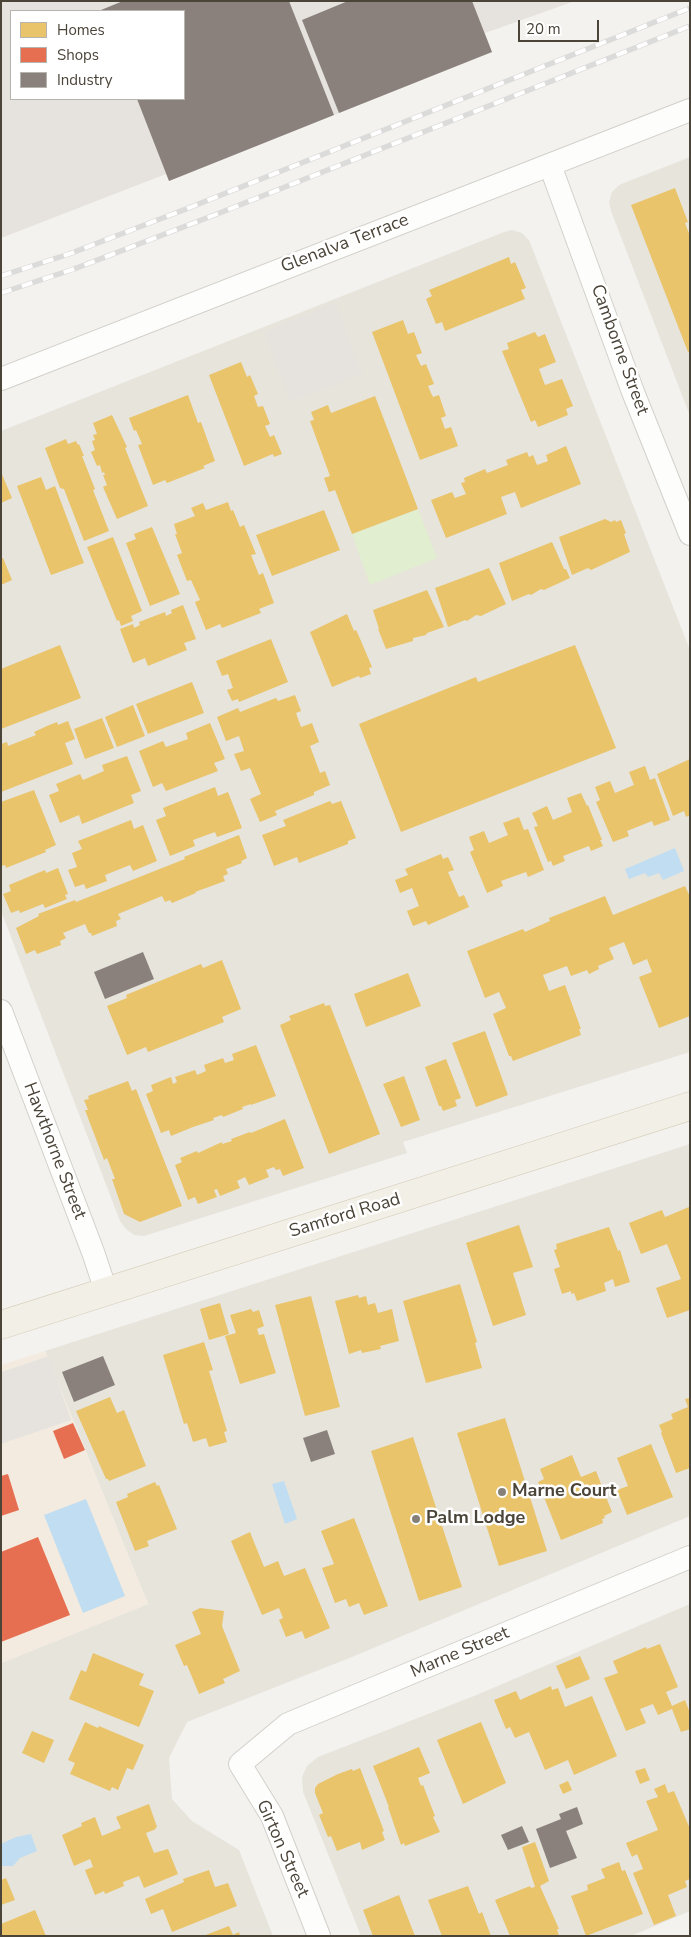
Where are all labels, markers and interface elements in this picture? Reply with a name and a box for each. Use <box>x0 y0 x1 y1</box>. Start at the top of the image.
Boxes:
legend <box>10 10 185 100</box>
scale bar <box>521 10 602 42</box>
text: 20 m <box>526 19 561 39</box>
text: Homes <box>57 20 105 40</box>
text: Shops <box>57 45 99 65</box>
text: Industry <box>57 70 112 90</box>
street label: Glenalva Terrace <box>278 210 412 278</box>
street label: Camborne Street <box>585 282 653 418</box>
street label: Hawthorne Street <box>18 1079 90 1223</box>
street label: Samford Road <box>287 1189 403 1243</box>
place label: Marne Court <box>512 1481 617 1503</box>
marker: Marne Court <box>496 1486 508 1498</box>
place label: Palm Lodge <box>426 1508 525 1530</box>
marker: Palm Lodge <box>410 1513 422 1525</box>
street label: Marne Street <box>407 1623 513 1683</box>
street label: Girton Street <box>251 1797 313 1901</box>

